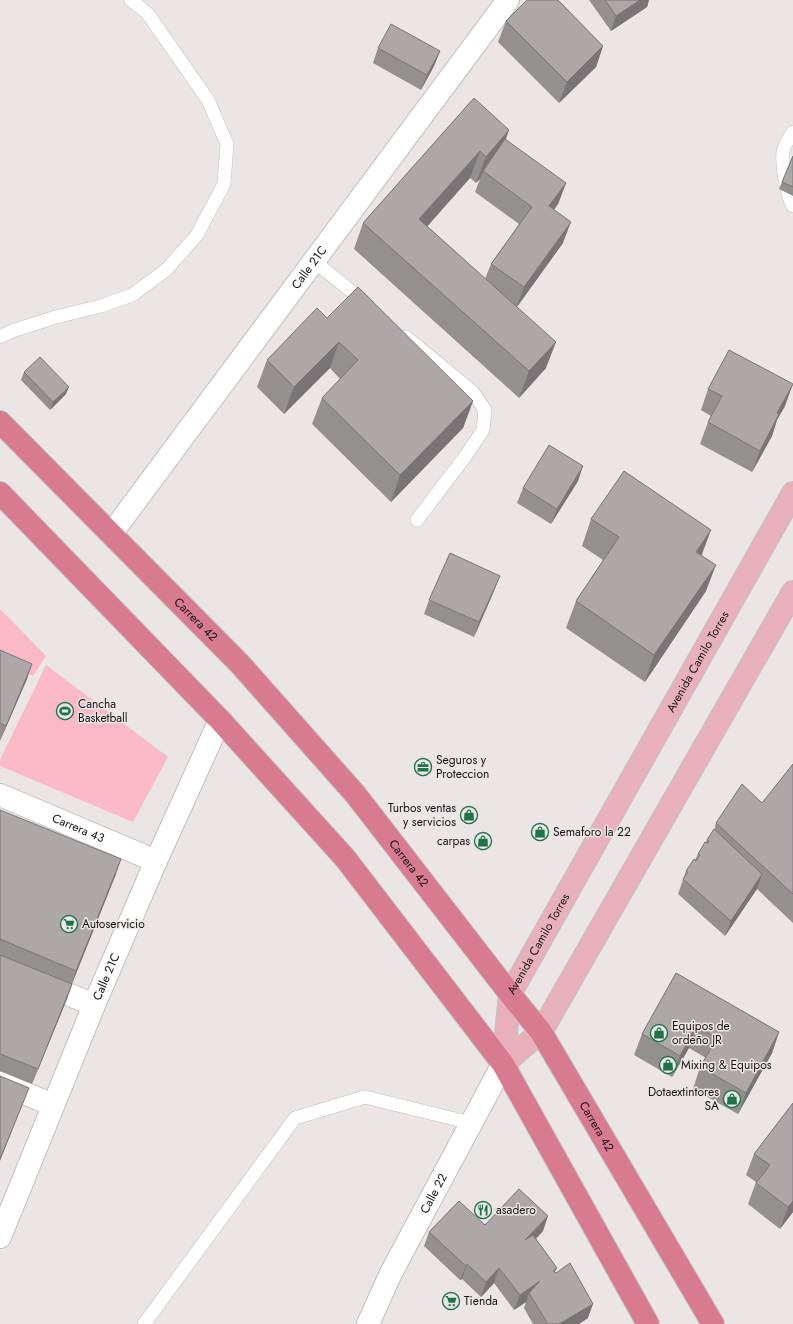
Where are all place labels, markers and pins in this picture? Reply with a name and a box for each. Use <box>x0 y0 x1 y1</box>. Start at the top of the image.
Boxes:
place label: Cancha Basketball <box>78 695 128 727</box>
sports icon: Cancha Basketball <box>55 701 75 721</box>
place label: Seguros y Proteccion <box>436 751 489 783</box>
office icon: Seguros y Proteccion <box>413 757 433 777</box>
place label: Turbos ventas y servicios <box>388 799 456 831</box>
shop icon: Turbos ventas y servicios <box>459 805 479 825</box>
shop icon: Semaforo la 22 <box>530 822 550 842</box>
place label: Semaforo la 22 <box>553 823 631 841</box>
shop icon: carpas <box>473 831 493 851</box>
place label: carpas <box>437 832 470 850</box>
supermarket icon: Autoservicio <box>59 914 79 934</box>
place label: Autoservicio <box>82 915 145 933</box>
place label: Equipos de ordeño JR <box>672 1017 730 1049</box>
shop icon: Equipos de ordeño JR <box>649 1023 669 1043</box>
shop icon: Mixing & Equipos <box>658 1055 678 1075</box>
place label: Mixing & Equipos <box>681 1056 772 1074</box>
place label: Dotaextintores SA <box>648 1083 719 1115</box>
shop icon: Dotaextintores SA <box>722 1089 742 1109</box>
restaurant icon: asadero <box>473 1200 493 1220</box>
place label: asadero <box>496 1201 536 1219</box>
supermarket icon: Tienda <box>441 1291 461 1311</box>
place label: Tienda <box>464 1292 498 1310</box>

